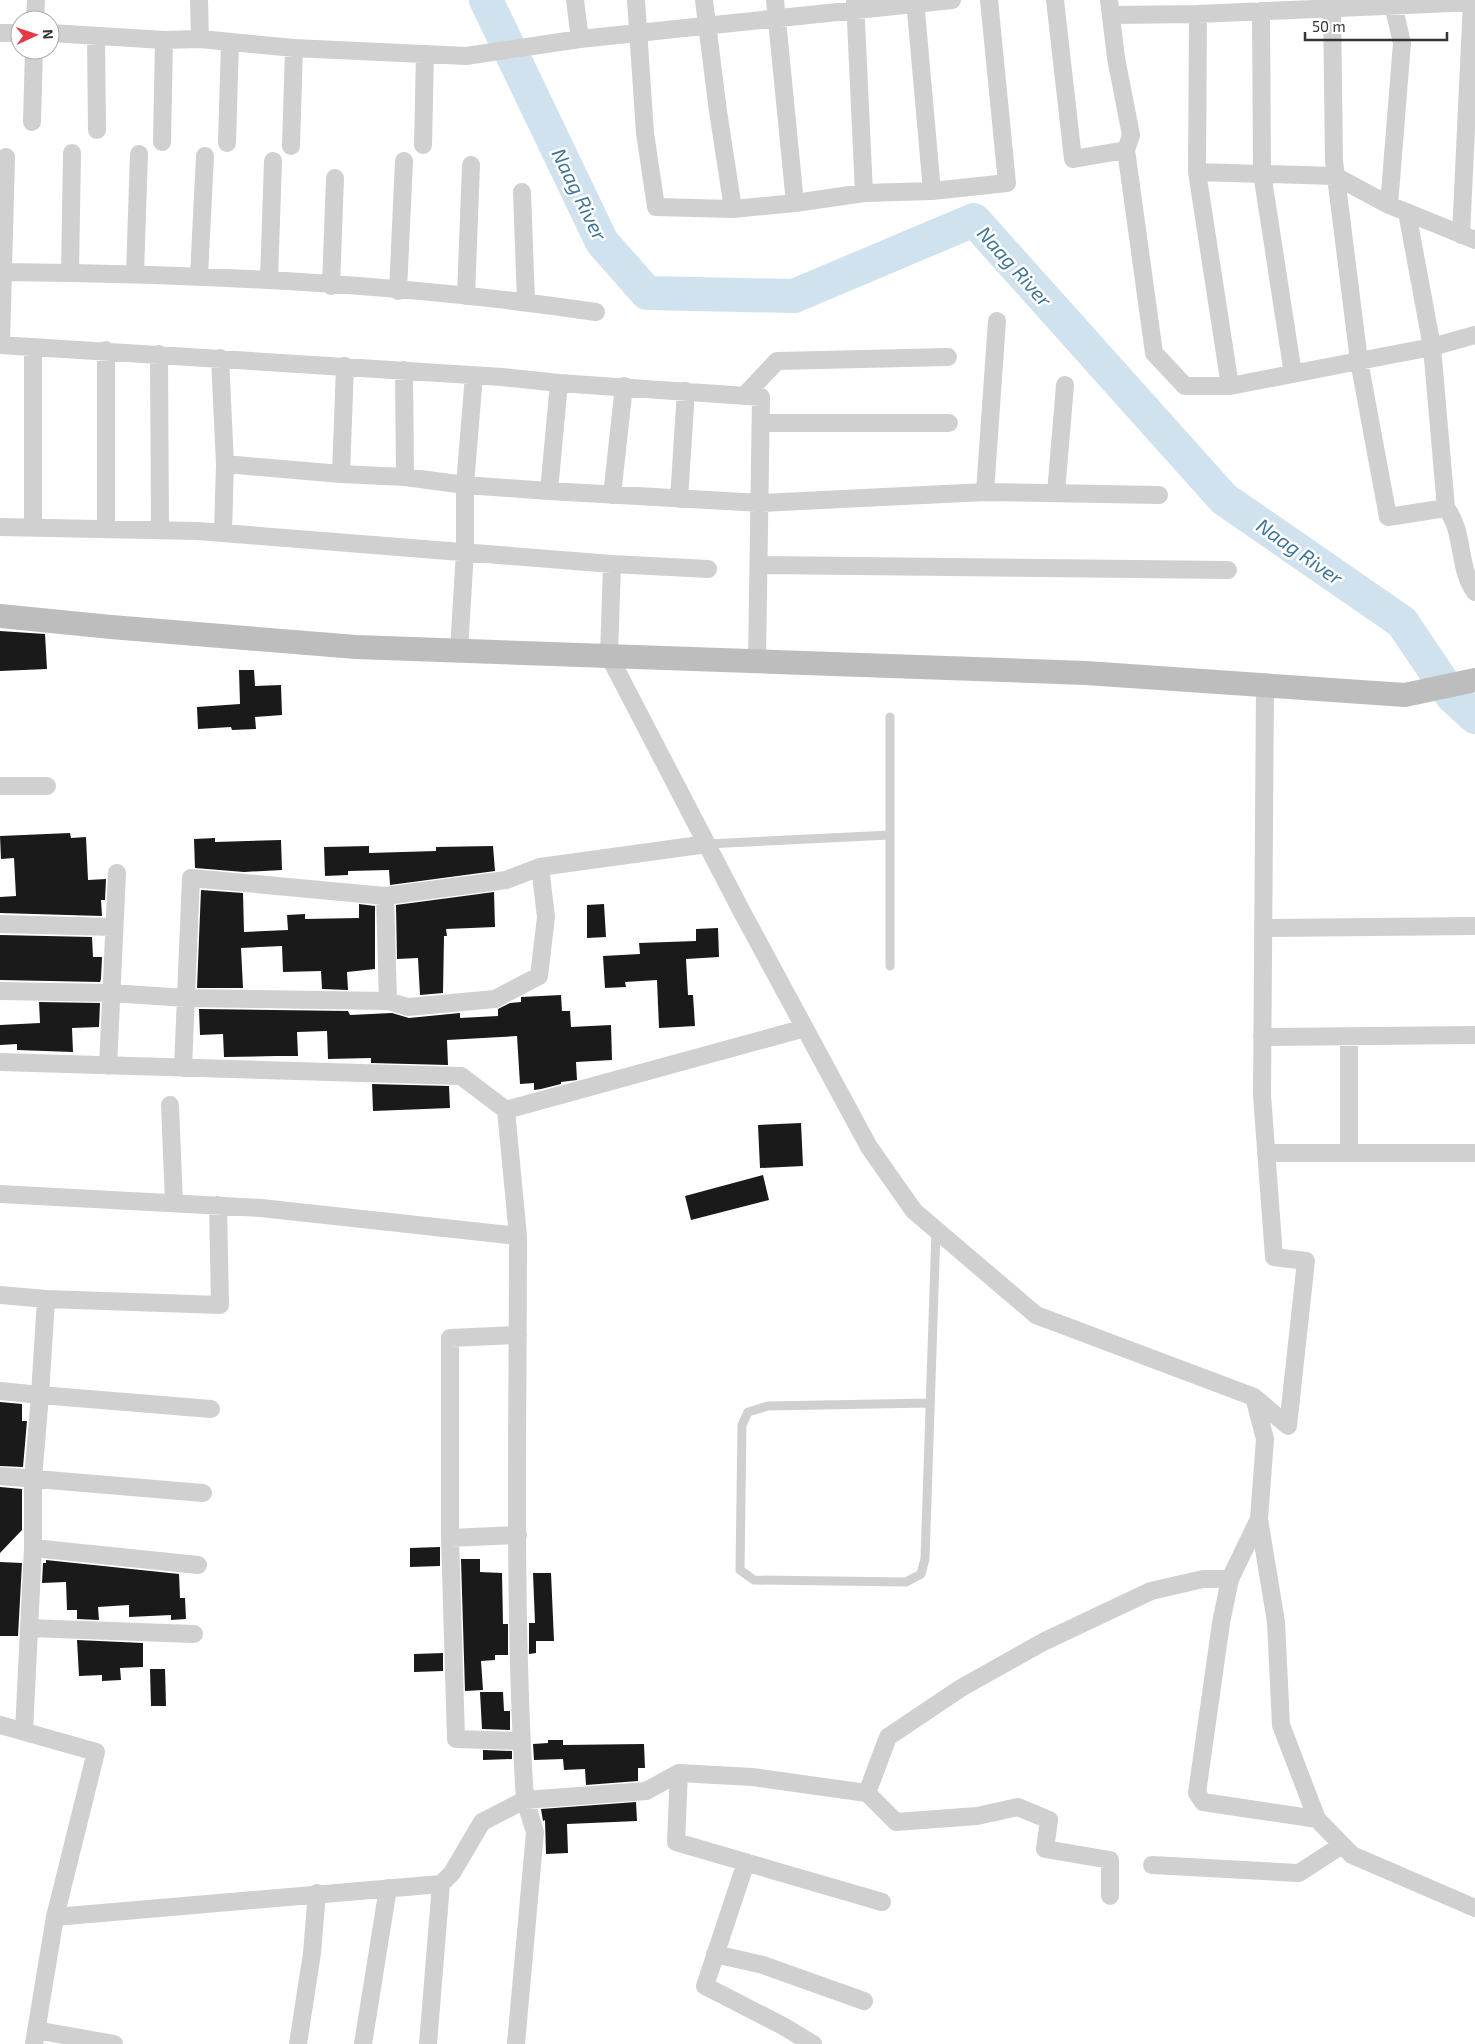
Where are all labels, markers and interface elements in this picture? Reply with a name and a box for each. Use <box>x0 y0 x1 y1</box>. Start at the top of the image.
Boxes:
north arrow <box>10 10 60 60</box>
scale bar <box>1305 10 1448 42</box>
text: 50 m <box>1312 17 1346 35</box>
text: N <box>40 29 57 40</box>
water label: Naag River <box>547 144 613 245</box>
water label: Naag River <box>973 221 1058 312</box>
water label: Naag River <box>1252 513 1349 590</box>

